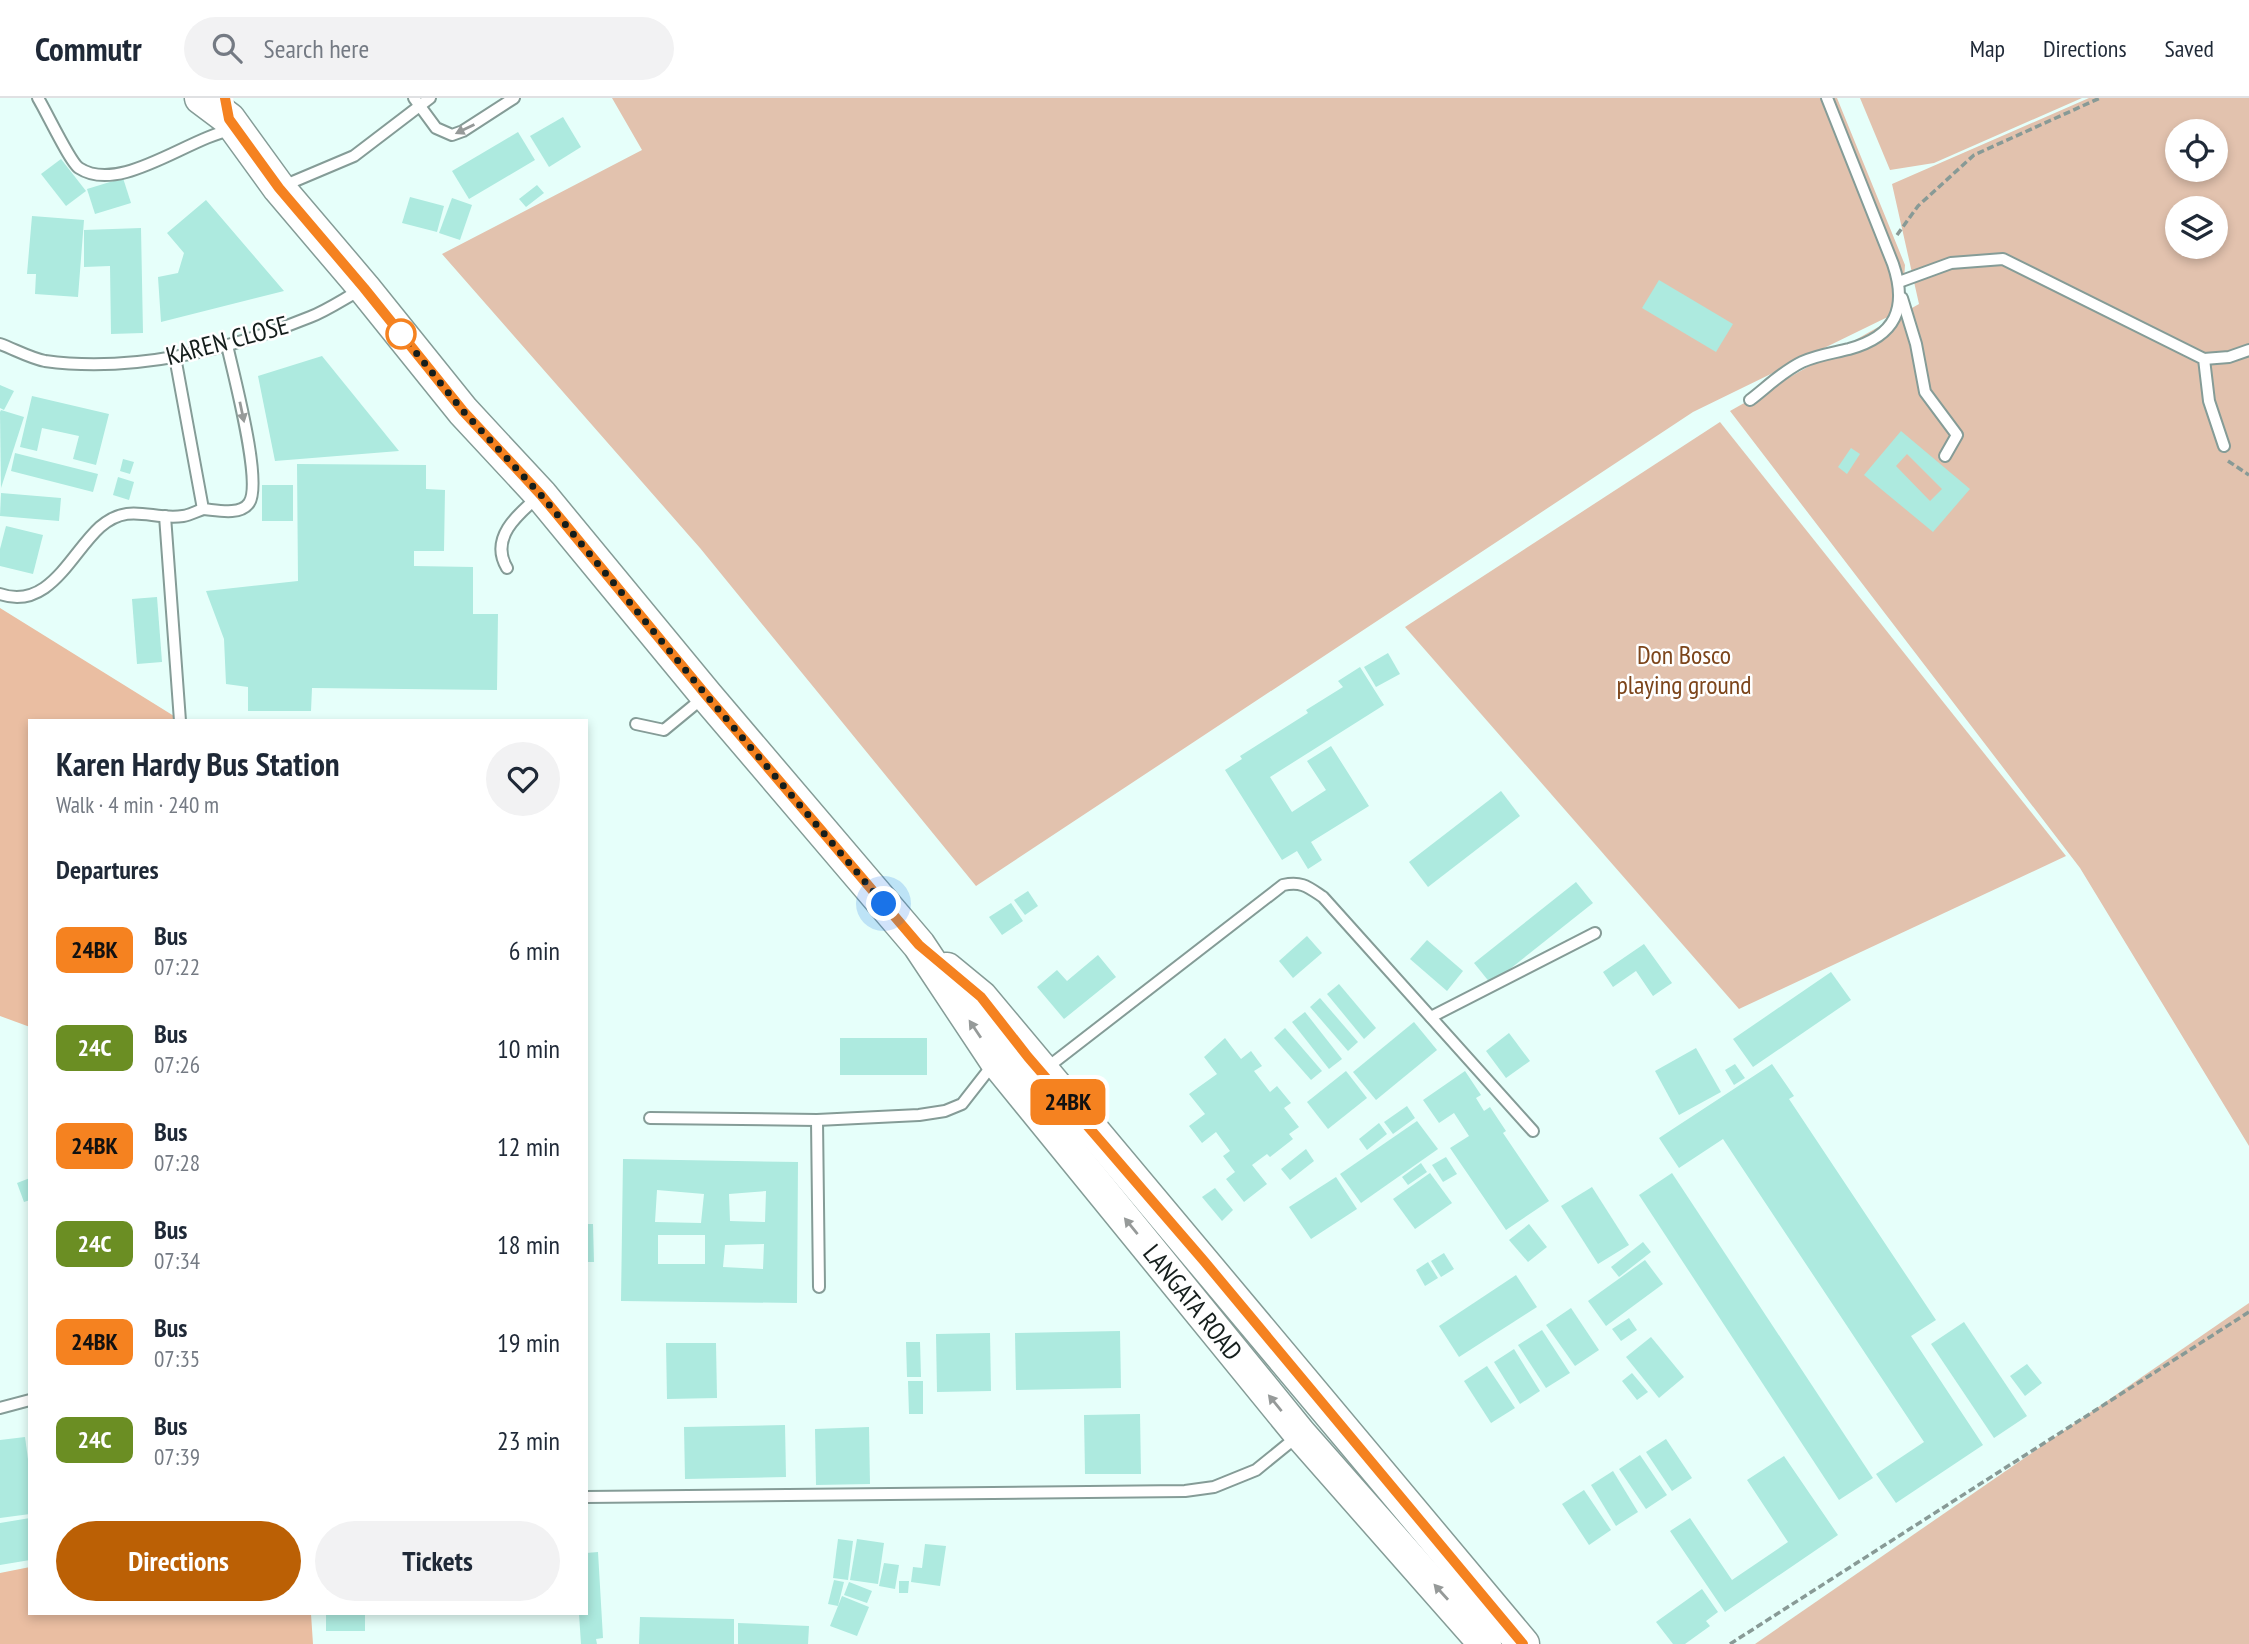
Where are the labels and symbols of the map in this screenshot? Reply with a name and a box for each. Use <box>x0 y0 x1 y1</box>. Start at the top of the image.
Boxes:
one-way arrow <box>455 123 475 134</box>
street label: KAREN CLOSE <box>162 308 292 372</box>
unlabelled marker <box>386 319 416 349</box>
one-way arrow <box>236 401 247 423</box>
park label: Don Bosco playing ground <box>1617 638 1751 701</box>
your location <box>866 886 901 921</box>
one-way arrow <box>968 1019 981 1039</box>
line badge: 24BK <box>1019 1079 1117 1125</box>
one-way arrow <box>1124 1218 1139 1235</box>
street label: LANGATA ROAD <box>1136 1237 1250 1367</box>
one-way arrow <box>1267 1394 1282 1412</box>
one-way arrow <box>1433 1583 1449 1601</box>

